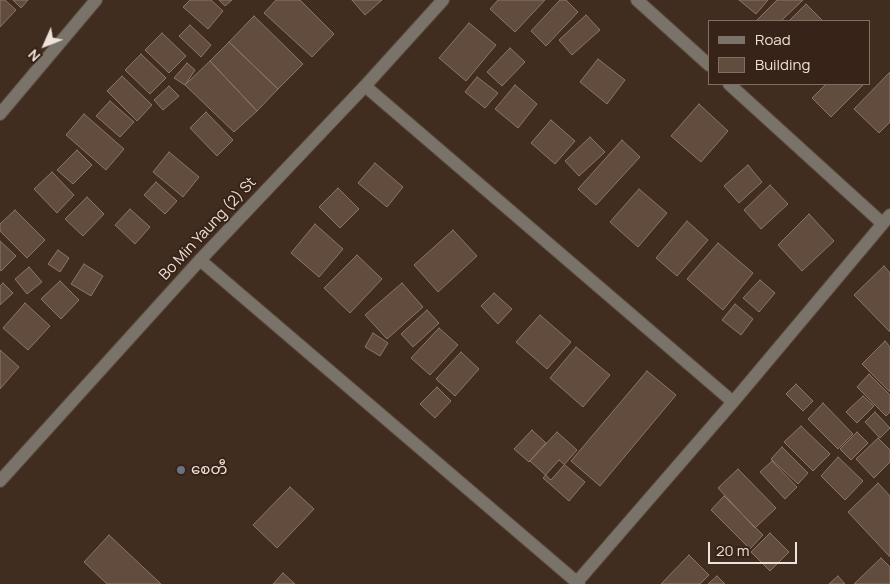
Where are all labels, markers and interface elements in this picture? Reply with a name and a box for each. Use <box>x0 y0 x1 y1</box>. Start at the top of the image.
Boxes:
north arrow <box>20 20 70 70</box>
legend <box>708 20 870 85</box>
text: Road <box>755 29 791 50</box>
text: N <box>24 46 44 66</box>
text: Building <box>755 54 810 75</box>
street label: Bo Min Yaung (2) St <box>156 174 260 284</box>
place label: စေတီ <box>191 461 227 479</box>
marker: စေတီ <box>175 464 187 476</box>
scale bar <box>710 532 799 564</box>
text: 20 m <box>716 540 749 561</box>

